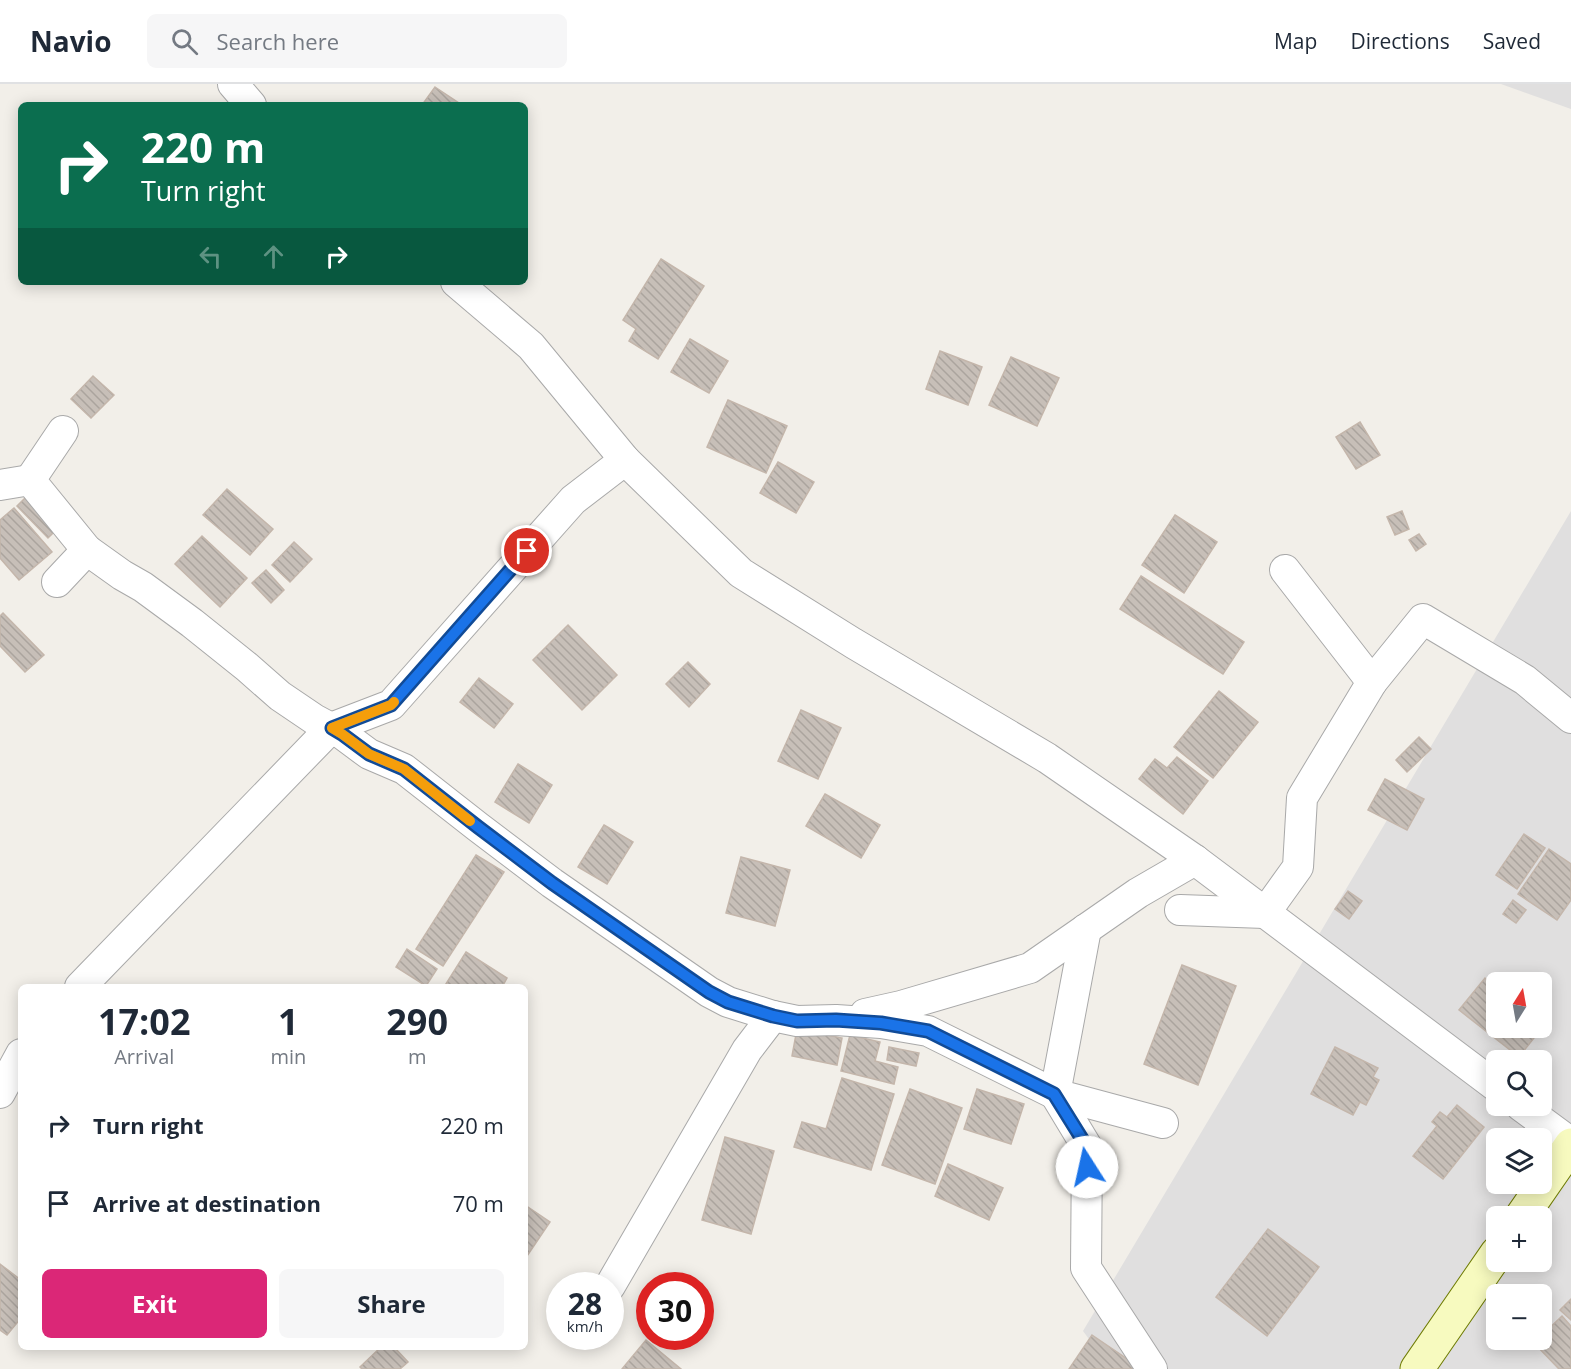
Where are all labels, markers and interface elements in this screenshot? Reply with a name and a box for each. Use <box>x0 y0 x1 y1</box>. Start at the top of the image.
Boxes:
search box <box>147 14 567 68</box>
text: Navio <box>30 22 111 60</box>
icon: search <box>168 25 201 58</box>
text: Search here <box>216 26 339 56</box>
text: Map <box>1274 27 1317 55</box>
text: Directions <box>1350 27 1450 55</box>
text: Saved <box>1483 27 1541 55</box>
text: 220 m <box>141 118 265 175</box>
icon: right <box>42 126 120 204</box>
text: Turn right <box>141 172 266 209</box>
icon: left <box>194 240 227 273</box>
icon: ahead <box>257 240 290 273</box>
icon: right <box>320 240 353 273</box>
pin <box>501 525 552 576</box>
icon: arrive <box>510 534 543 567</box>
north arrow <box>1486 972 1552 1038</box>
map controls <box>1486 972 1552 1350</box>
text: 17:02 <box>98 997 191 1046</box>
text: 1 <box>278 997 299 1046</box>
text: 290 <box>386 997 448 1046</box>
text: Arrival <box>114 1043 174 1070</box>
text: min <box>270 1043 306 1070</box>
text: m <box>408 1043 426 1070</box>
button: search <box>1486 1050 1552 1116</box>
icon: right <box>42 1109 75 1142</box>
text: Turn right <box>93 1110 204 1140</box>
text: 220 m <box>440 1110 504 1140</box>
button: layers <box>1486 1128 1552 1194</box>
position arrow <box>1055 1135 1119 1199</box>
icon: arrive <box>42 1187 75 1220</box>
text: Arrive at destination <box>93 1188 321 1218</box>
text: 70 m <box>453 1188 504 1218</box>
button: + <box>1486 1206 1552 1272</box>
button: Exit <box>42 1269 267 1338</box>
button: Share <box>279 1269 504 1338</box>
speed limit sign: 30 <box>636 1272 714 1350</box>
text: 28 <box>568 1283 602 1324</box>
button: − <box>1486 1284 1552 1350</box>
text: km/h <box>567 1316 603 1336</box>

